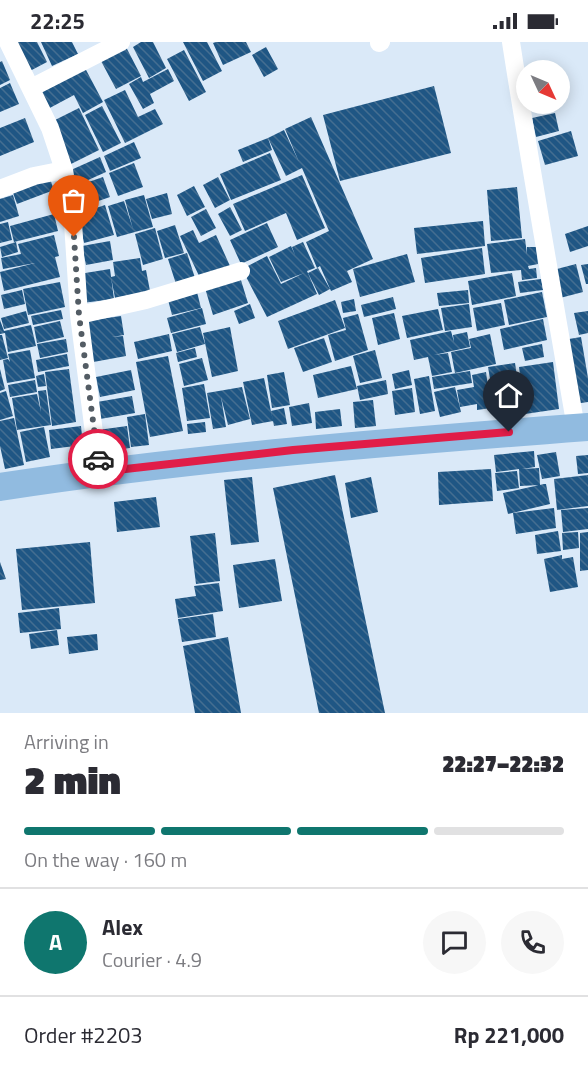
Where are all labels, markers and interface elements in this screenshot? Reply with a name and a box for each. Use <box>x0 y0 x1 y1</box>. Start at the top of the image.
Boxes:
text: 22:25 <box>30 4 85 38</box>
north arrow <box>516 60 570 114</box>
map controls <box>516 60 570 114</box>
pin <box>48 175 99 237</box>
icon: bag <box>57 184 90 217</box>
pin <box>483 370 534 432</box>
icon: home <box>492 379 525 412</box>
courier <box>68 429 128 489</box>
icon: car <box>82 443 115 476</box>
text: Arriving in <box>24 726 109 757</box>
text: 22:27–22:32 <box>442 747 564 781</box>
text: 2 min <box>24 750 121 809</box>
text: On the way · 160 m <box>24 844 187 875</box>
text: Alex <box>102 910 143 944</box>
button: chat <box>423 911 486 974</box>
button: phone <box>501 911 564 974</box>
text: A <box>49 925 62 959</box>
text: Courier · 4.9 <box>102 944 202 975</box>
text: Order #2203 <box>24 1018 143 1052</box>
text: Rp 221,000 <box>454 1018 564 1052</box>

